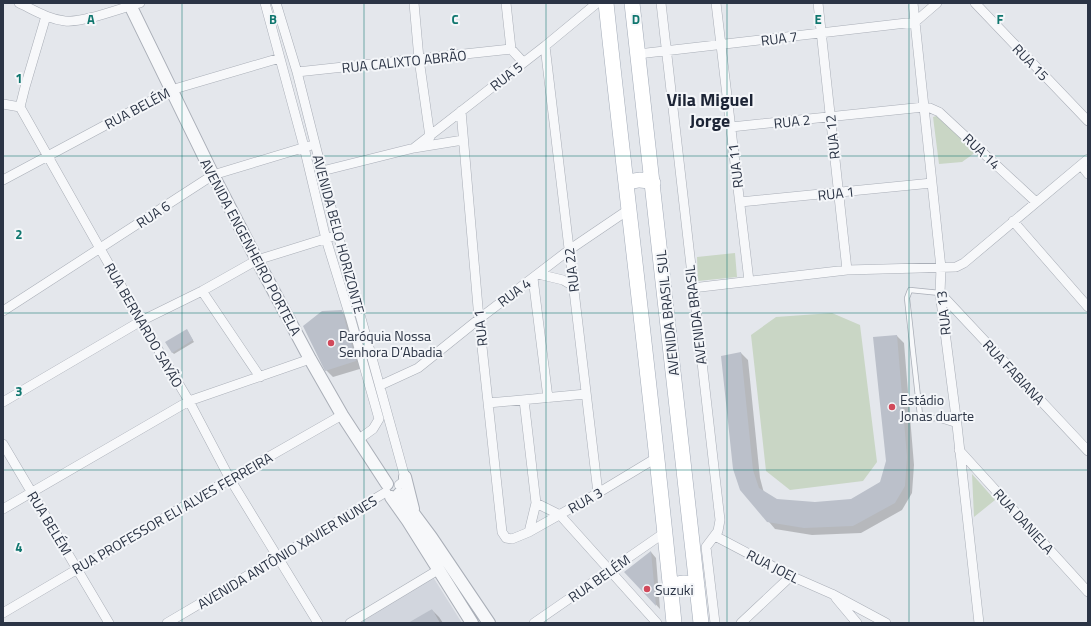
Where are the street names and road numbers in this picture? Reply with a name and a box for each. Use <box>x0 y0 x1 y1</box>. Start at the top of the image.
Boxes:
street label: RUA 7 <box>759 25 799 51</box>
street label: RUA 15 <box>1008 39 1054 85</box>
street label: RUA CALIXTO ABRÃO <box>341 44 467 78</box>
street label: RUA 5 <box>485 56 527 96</box>
street label: RUA BELÉM <box>100 82 174 134</box>
street label: RUA 2 <box>773 109 811 133</box>
street label: RUA 12 <box>819 114 845 160</box>
street label: RUA 14 <box>959 128 1006 174</box>
street label: RUA 11 <box>722 143 748 189</box>
street label: AVENIDA BELO HORIZONTE <box>308 152 370 316</box>
street label: AVENIDA ENGENHEIRO PORTELA <box>195 155 307 340</box>
street label: RUA 1 <box>817 181 855 205</box>
street label: RUA 6 <box>132 195 174 233</box>
street label: RUA 22 <box>558 247 584 293</box>
street label: AVENIDA BRASIL SUL <box>650 249 684 377</box>
street label: RUA BERNARDO SAYÃO <box>100 259 188 391</box>
street label: AVENIDA BRASIL <box>678 264 712 366</box>
street label: RUA 4 <box>493 272 535 311</box>
street label: RUA 13 <box>930 290 956 336</box>
street label: RUA 1 <box>468 309 492 347</box>
street label: RUA FABIANA <box>978 335 1050 410</box>
street label: RUA PROFESSOR ELI ALVES FERREIRA <box>68 446 277 579</box>
street label: RUA 3 <box>564 482 606 518</box>
street label: RUA DANIELA <box>989 484 1060 559</box>
street label: RUA BELÉM <box>23 487 77 559</box>
street label: AVENIDA ANTÔNIO XAVIER NUNES <box>193 490 381 614</box>
street label: RUA JOEL <box>743 544 803 588</box>
street label: RUA BELÉM <box>564 549 634 607</box>

